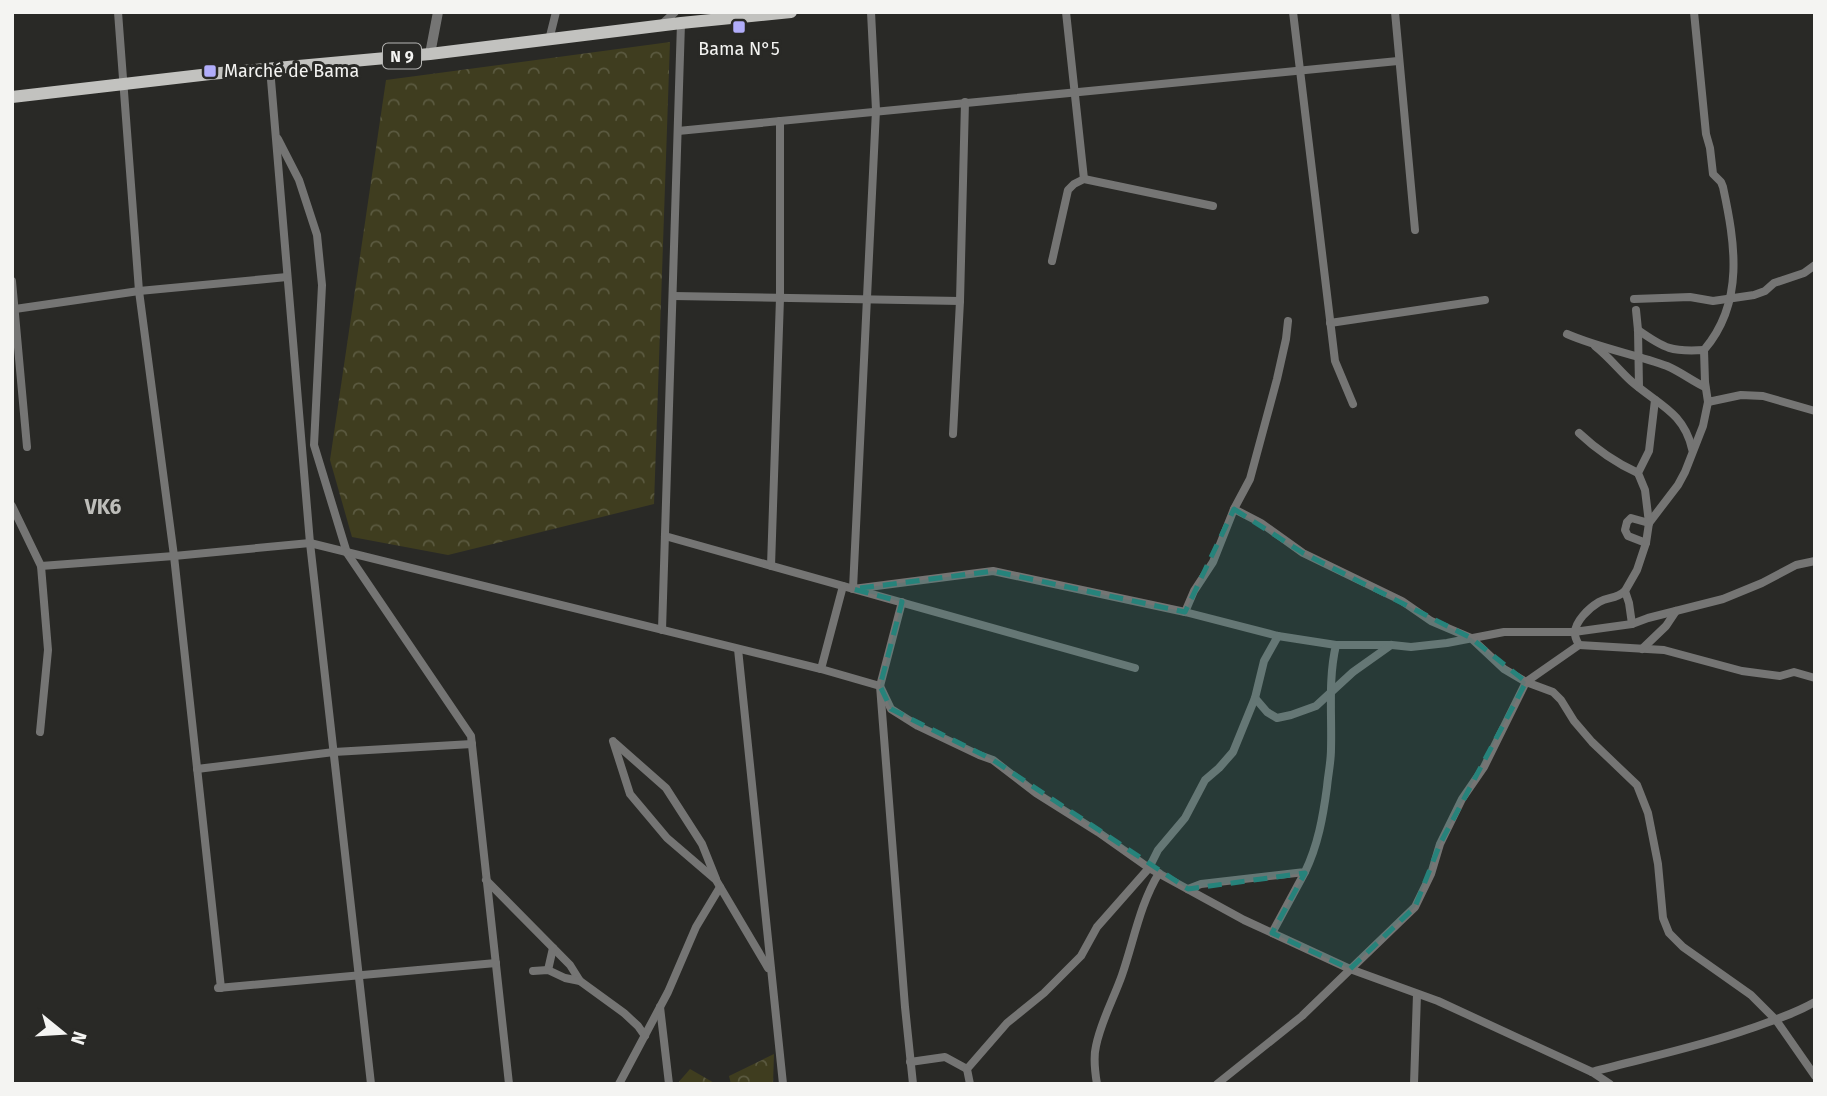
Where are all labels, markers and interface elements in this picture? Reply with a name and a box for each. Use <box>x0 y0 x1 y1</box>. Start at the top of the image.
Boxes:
marker: Bama N°5 <box>731 19 747 35</box>
place label: Bama N°5 <box>698 38 780 60</box>
road number: N 9 <box>383 44 421 68</box>
place label: Marché de Bama <box>224 60 359 82</box>
marker: Marché de Bama <box>202 63 218 79</box>
district label: VK6 <box>84 494 121 520</box>
north arrow <box>28 998 98 1068</box>
text: N <box>66 1029 92 1048</box>

